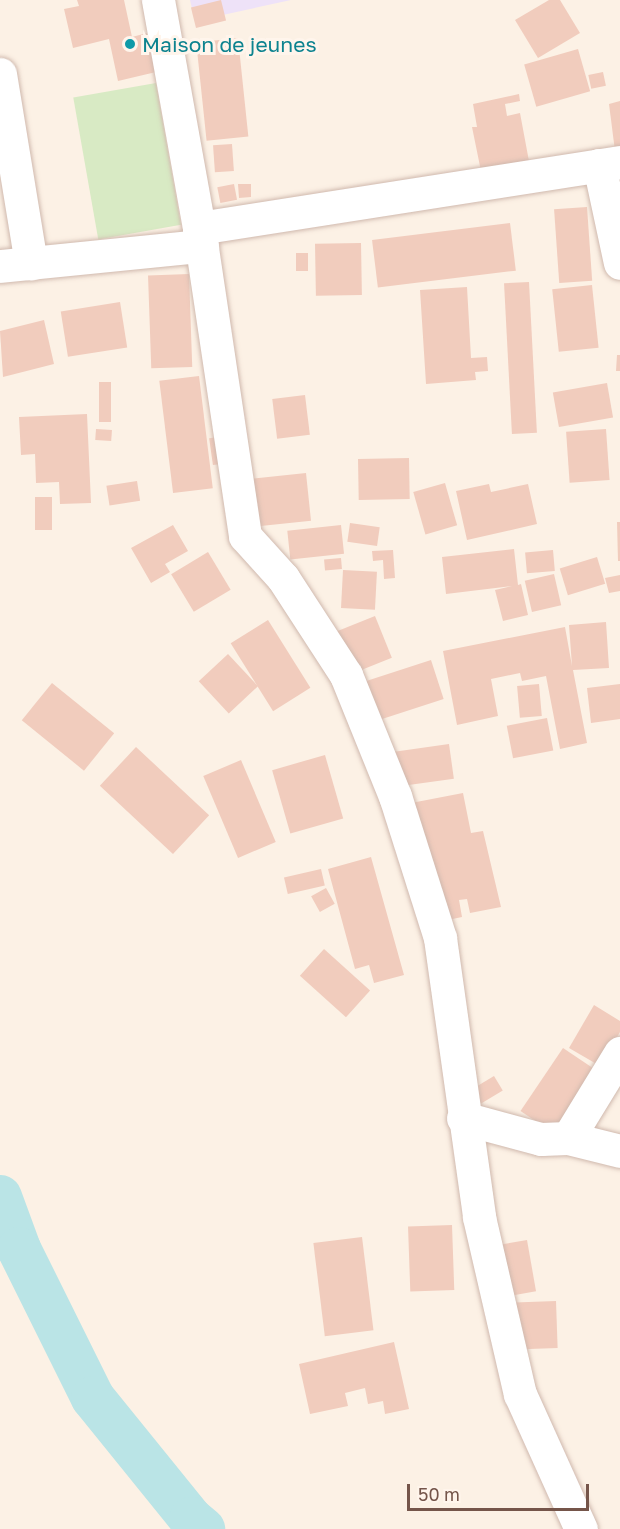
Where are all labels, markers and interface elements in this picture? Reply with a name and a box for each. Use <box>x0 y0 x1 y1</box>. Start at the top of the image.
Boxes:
place label: Maison de jeunes <box>142 31 317 57</box>
marker: Maison de jeunes <box>123 37 137 51</box>
scale bar <box>410 1472 592 1510</box>
text: 50 m <box>418 1483 460 1505</box>

